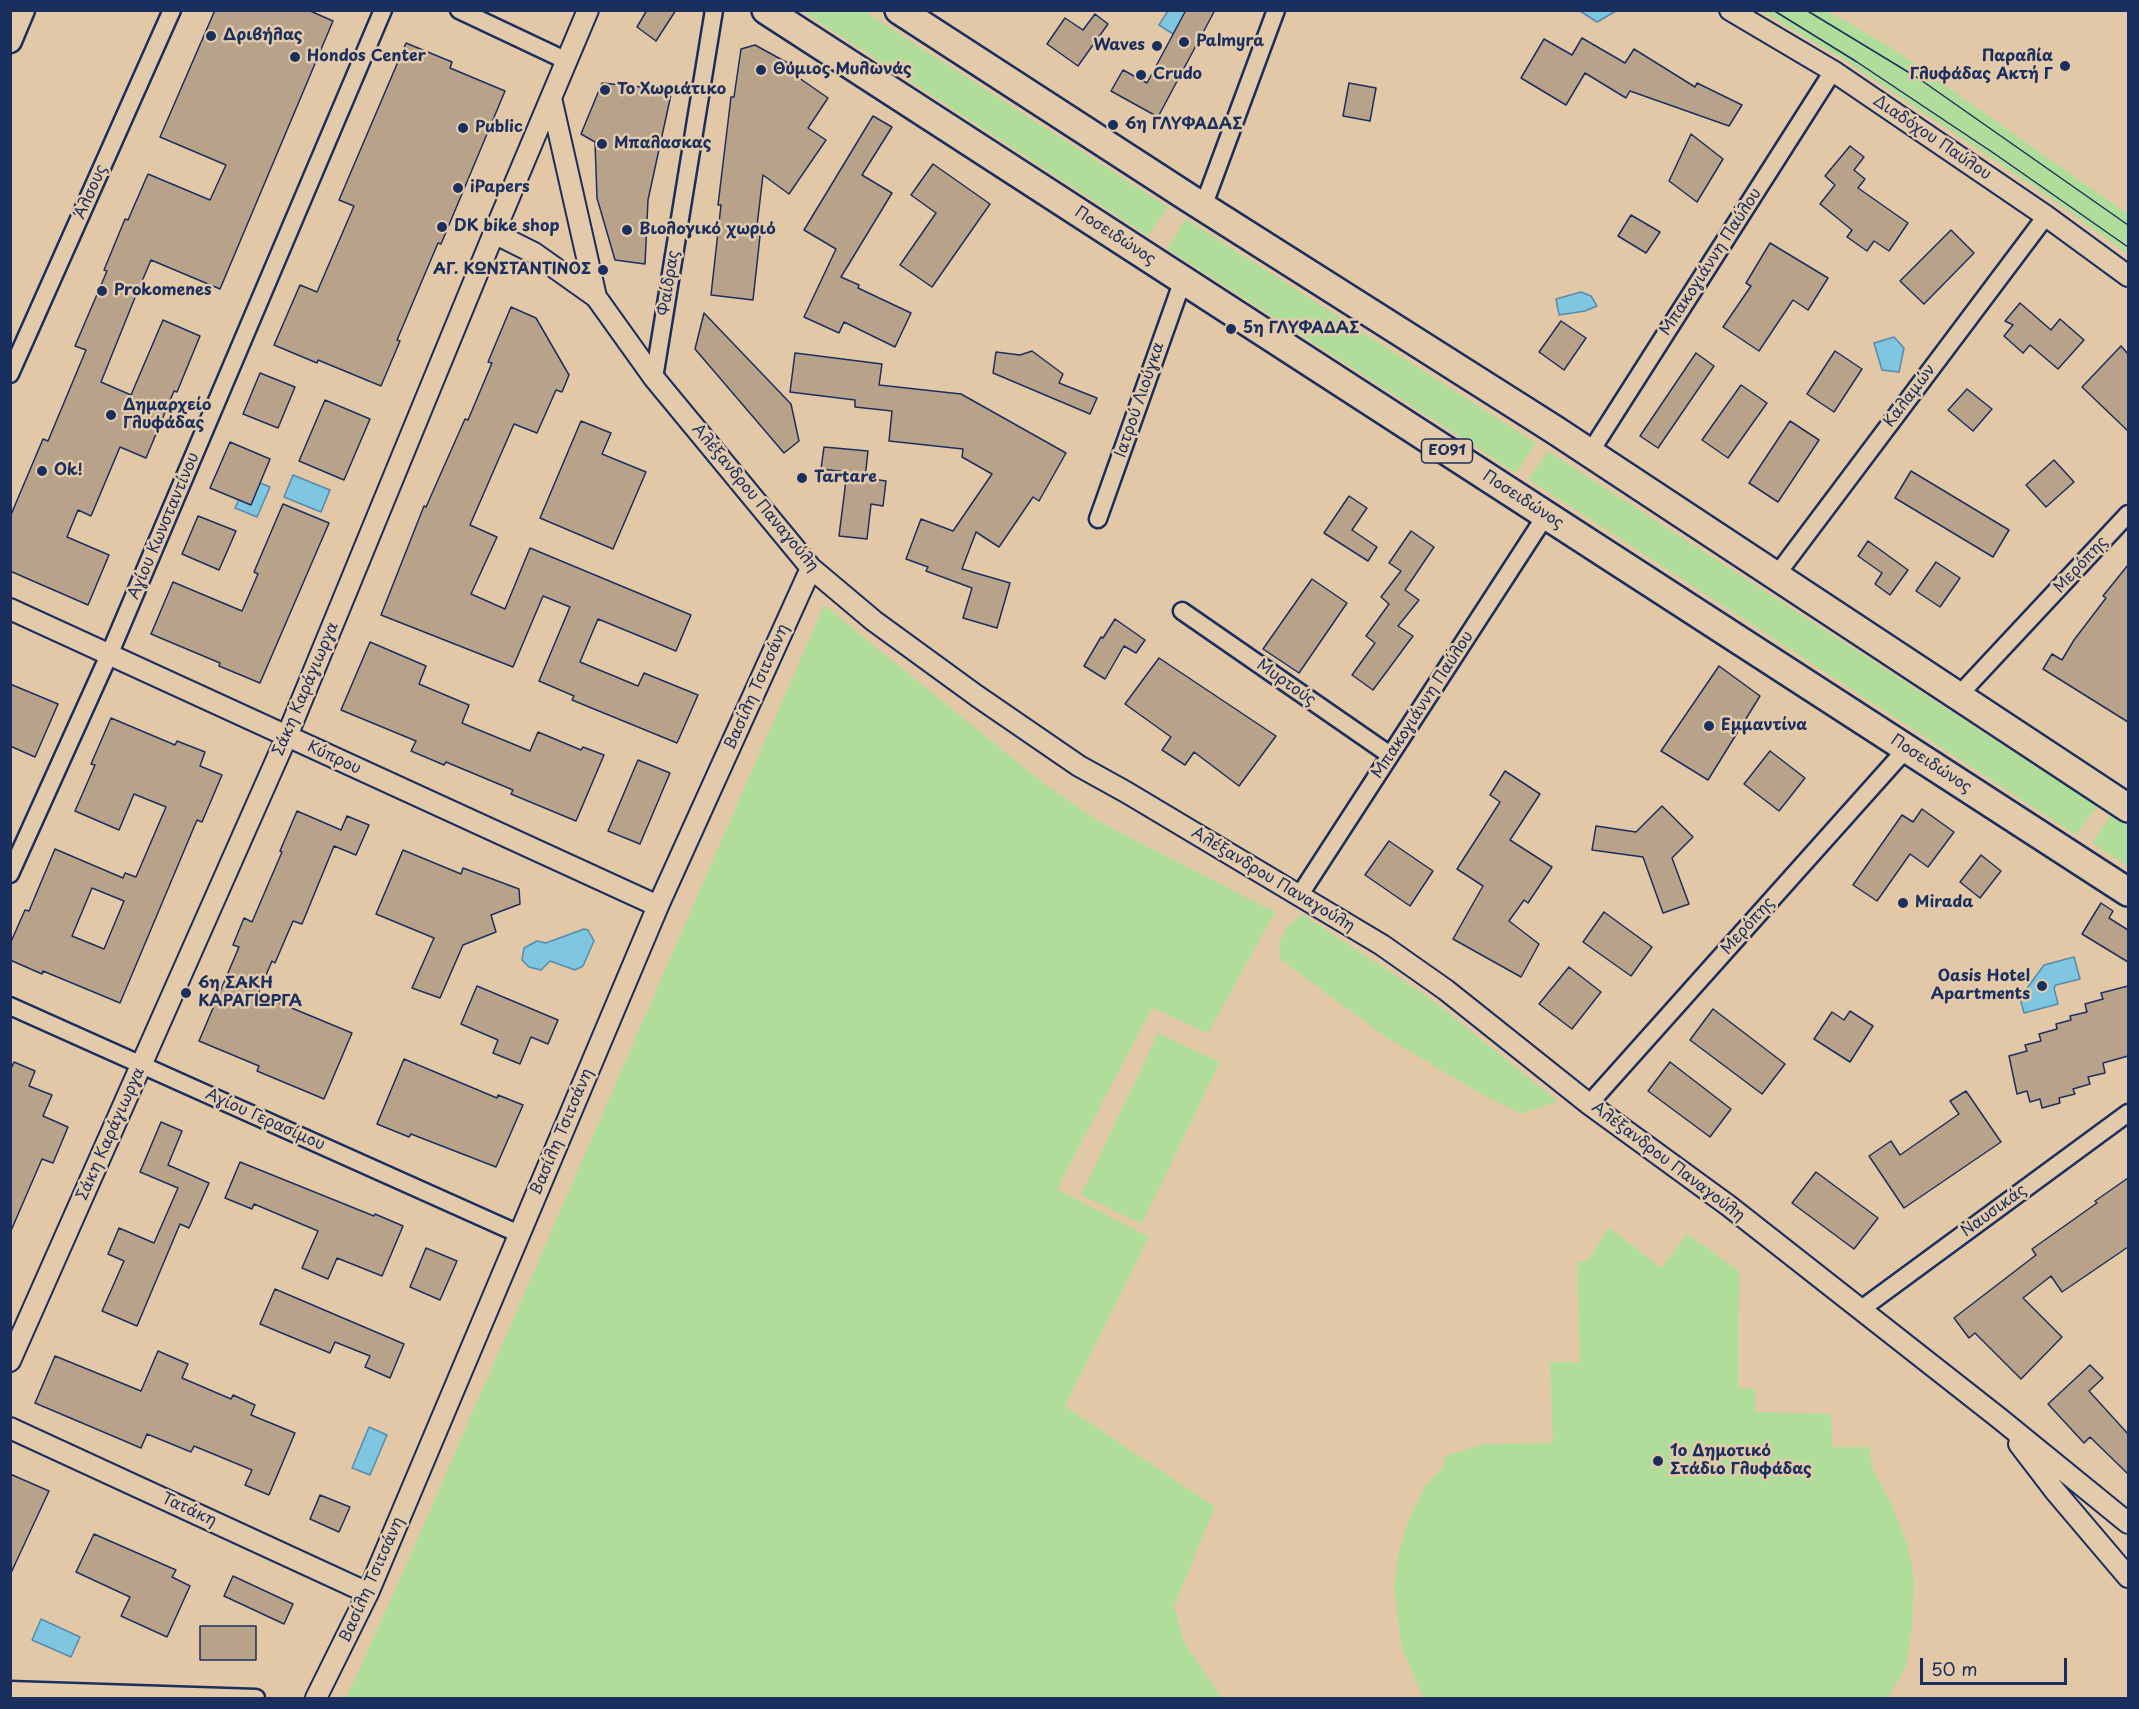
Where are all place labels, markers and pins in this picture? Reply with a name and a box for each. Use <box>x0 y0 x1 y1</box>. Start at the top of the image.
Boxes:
place label: Δριβήλας <box>223 26 302 46</box>
marker: Δριβήλας <box>204 29 218 43</box>
place label: Palmyra <box>1196 32 1264 52</box>
marker: Palmyra <box>1177 35 1191 49</box>
place label: Waves <box>1093 36 1145 56</box>
marker: Waves <box>1150 39 1164 53</box>
place label: Hondos Center <box>307 47 426 67</box>
place label: Παραλία Γλυφάδας Ακτή Γ <box>1910 47 2053 85</box>
marker: Hondos Center <box>288 50 302 64</box>
marker: Παραλία Γλυφάδας Ακτή Γ <box>2058 59 2072 73</box>
place label: Θύμιος Μυλωνάς <box>773 60 912 80</box>
marker: Θύμιος Μυλωνάς <box>754 63 768 77</box>
place label: Crudo <box>1153 65 1202 85</box>
marker: Crudo <box>1134 68 1148 82</box>
place label: Το Χωριάτικο <box>617 80 726 100</box>
marker: Το Χωριάτικο <box>598 83 612 97</box>
place label: 6η ΓΛΥΦΑΔΑΣ <box>1125 115 1242 135</box>
place label: Public <box>475 118 523 138</box>
marker: 6η ΓΛΥΦΑΔΑΣ <box>1106 118 1120 132</box>
marker: Public <box>456 121 470 135</box>
place label: Μπαλασκας <box>614 134 711 154</box>
marker: Μπαλασκας <box>595 137 609 151</box>
place label: iPapers <box>470 178 530 198</box>
marker: iPapers <box>451 181 465 195</box>
place label: DK bike shop <box>454 217 559 237</box>
marker: DK bike shop <box>435 220 449 234</box>
place label: Βιολογικό χωριό <box>639 220 776 240</box>
marker: Βιολογικό χωριό <box>620 223 634 237</box>
place label: ΑΓ. ΚΩΝΣΤΑΝΤΙΝΟΣ <box>433 260 591 280</box>
marker: ΑΓ. ΚΩΝΣΤΑΝΤΙΝΟΣ <box>596 263 610 277</box>
place label: Prokomenes <box>114 281 212 301</box>
marker: Prokomenes <box>95 284 109 298</box>
place label: 5η ΓΛΥΦΑΔΑΣ <box>1243 319 1359 339</box>
marker: 5η ΓΛΥΦΑΔΑΣ <box>1224 322 1238 336</box>
place label: Δημαρχείο Γλυφάδας <box>123 396 211 434</box>
marker: Δημαρχείο Γλυφάδας <box>104 408 118 422</box>
place label: Ok! <box>54 461 82 481</box>
marker: Ok! <box>35 464 49 478</box>
place label: Tartare <box>814 468 877 488</box>
marker: Tartare <box>795 471 809 485</box>
place label: Εμμαντίνα <box>1721 716 1807 736</box>
marker: Εμμαντίνα <box>1702 719 1716 733</box>
place label: Mirada <box>1915 893 1973 913</box>
marker: Mirada <box>1896 896 1910 910</box>
place label: Oasis Hotel Apartments <box>1931 967 2030 1005</box>
place label: 6η ΣΑΚΗ ΚΑΡΑΓΙΩΡΓΑ <box>198 974 302 1012</box>
marker: Oasis Hotel Apartments <box>2035 979 2049 993</box>
marker: 6η ΣΑΚΗ ΚΑΡΑΓΙΩΡΓΑ <box>179 986 193 1000</box>
place label: 1ο Δημοτικό Στάδιο Γλυφάδας <box>1670 1442 1812 1480</box>
marker: 1ο Δημοτικό Στάδιο Γλυφάδας <box>1651 1454 1665 1468</box>

